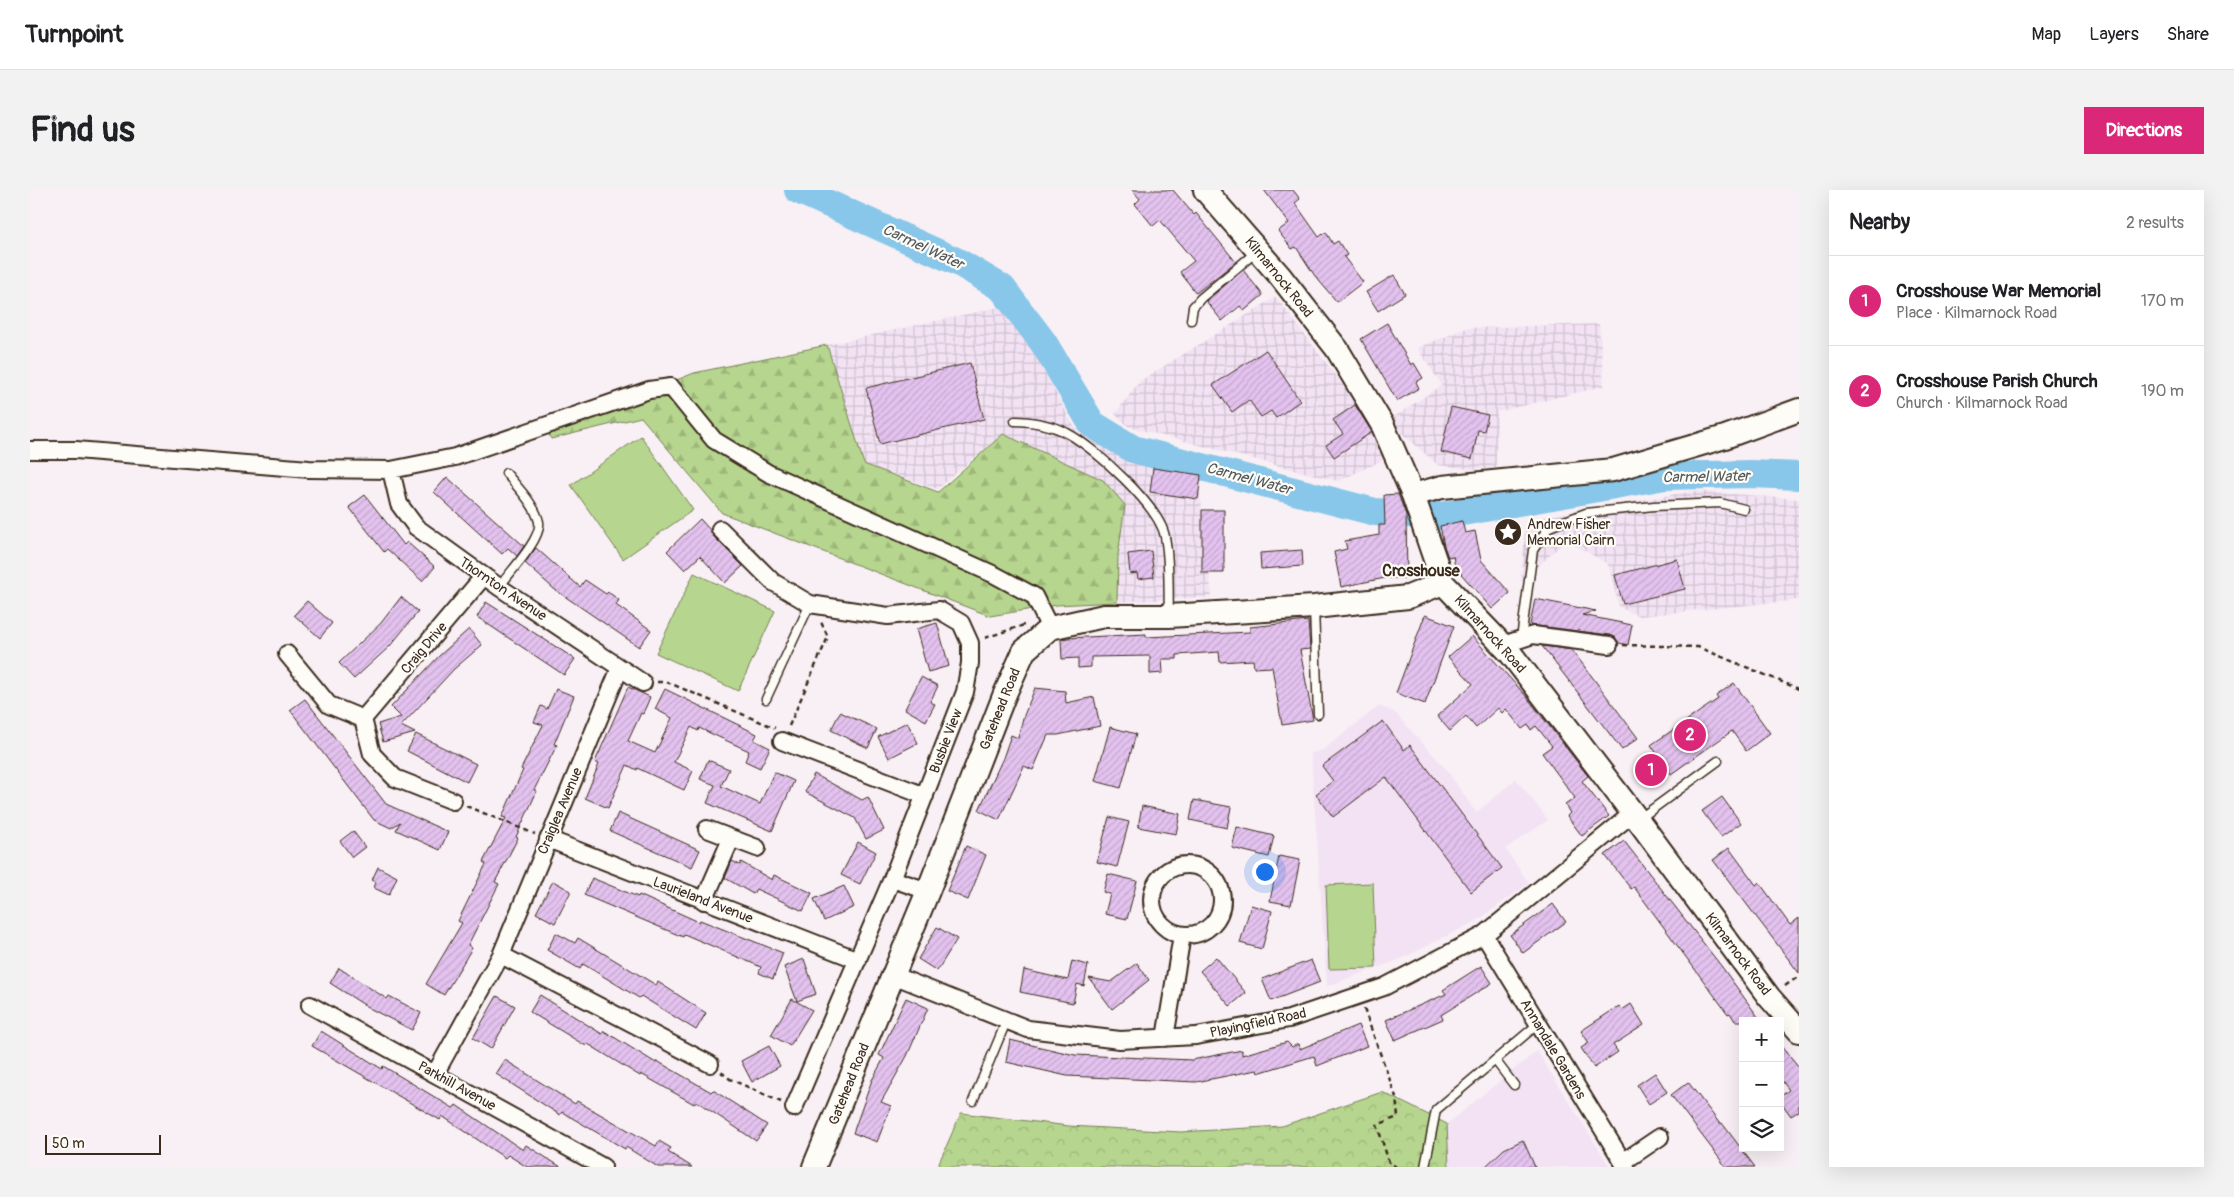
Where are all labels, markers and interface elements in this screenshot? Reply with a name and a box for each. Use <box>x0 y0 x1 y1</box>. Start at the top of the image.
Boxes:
text: Turnpoint <box>25 20 123 49</box>
text: Map <box>2032 23 2061 46</box>
text: Layers <box>2089 23 2139 46</box>
text: Share <box>2167 23 2209 46</box>
button: Directions <box>2084 107 2204 154</box>
text: Find us <box>30 108 135 152</box>
text: Nearby <box>1849 209 1910 236</box>
text: 2 results <box>2126 213 2184 233</box>
water label: Carmel Water <box>879 220 968 275</box>
street label: Kilmarnock Road <box>1241 233 1317 321</box>
text: Crosshouse War Memorial <box>1896 279 2101 303</box>
text: 1 <box>1862 291 1868 311</box>
text: 170 m <box>2141 291 2184 311</box>
text: Place · Kilmarnock Road <box>1896 303 2057 323</box>
text: Crosshouse Parish Church <box>1896 369 2098 393</box>
text: 2 <box>1861 381 1869 401</box>
text: 190 m <box>2141 381 2184 401</box>
text: Church · Kilmarnock Road <box>1896 393 2068 413</box>
water label: Carmel Water <box>1204 459 1295 500</box>
water label: Carmel Water <box>1662 467 1751 487</box>
place label: Andrew Fisher Memorial Cairn <box>1527 516 1615 549</box>
place icon: Andrew Fisher Memorial Cairn <box>1493 517 1523 547</box>
street label: Thornton Avenue <box>456 554 550 625</box>
district label: Crosshouse <box>1382 561 1461 581</box>
street label: Kilmarnock Road <box>1451 592 1529 677</box>
street label: Craig Drive <box>397 618 451 677</box>
street label: Gatehead Road <box>976 665 1024 752</box>
street label: Busbie View <box>926 706 966 776</box>
pin: 2 <box>1674 716 1706 754</box>
pin: 1 <box>1635 751 1667 789</box>
street label: Craiglea Avenue <box>534 765 586 857</box>
your location <box>1252 859 1278 885</box>
street label: Laurieland Avenue <box>651 873 756 927</box>
street label: Kilmarnock Road <box>1701 909 1775 999</box>
street label: Annandale Gardens <box>1516 996 1590 1103</box>
street label: Playingfield Road <box>1208 1004 1308 1042</box>
map controls <box>1739 1017 1784 1152</box>
button: + <box>1739 1017 1784 1062</box>
street label: Gatehead Road <box>825 1040 873 1127</box>
street label: Parkhill Avenue <box>415 1058 499 1114</box>
button: − <box>1739 1062 1784 1107</box>
button: layers <box>1739 1107 1784 1152</box>
scale bar <box>45 1132 161 1155</box>
text: 50 m <box>52 1135 85 1152</box>

